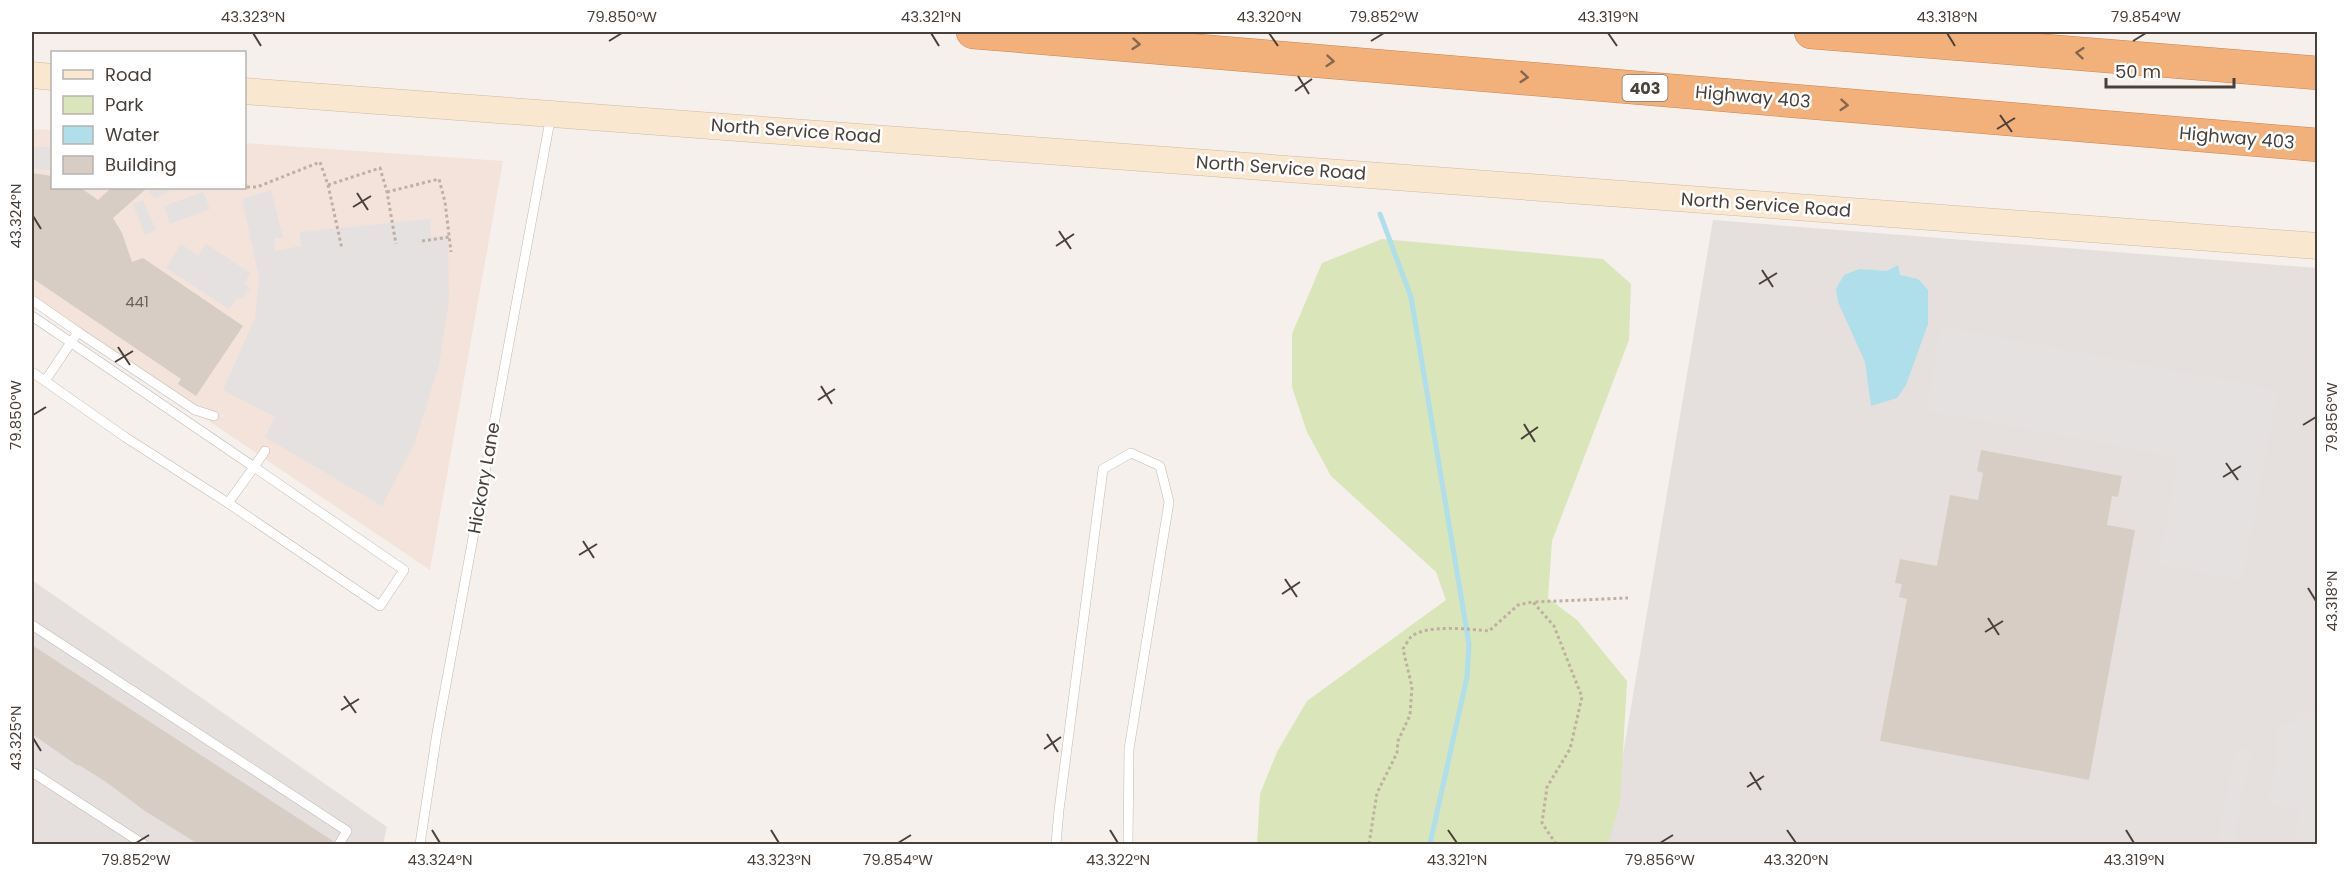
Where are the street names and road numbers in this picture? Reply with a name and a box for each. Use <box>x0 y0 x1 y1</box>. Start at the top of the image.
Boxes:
road number: 403 <box>1622 75 1668 101</box>
street label: Highway 403 <box>1694 79 1812 114</box>
street label: North Service Road <box>710 112 882 149</box>
street label: Highway 403 <box>2178 120 2296 155</box>
street label: North Service Road <box>1195 149 1367 186</box>
street label: North Service Road <box>1680 186 1852 223</box>
street label: Hickory Lane <box>461 420 506 536</box>

